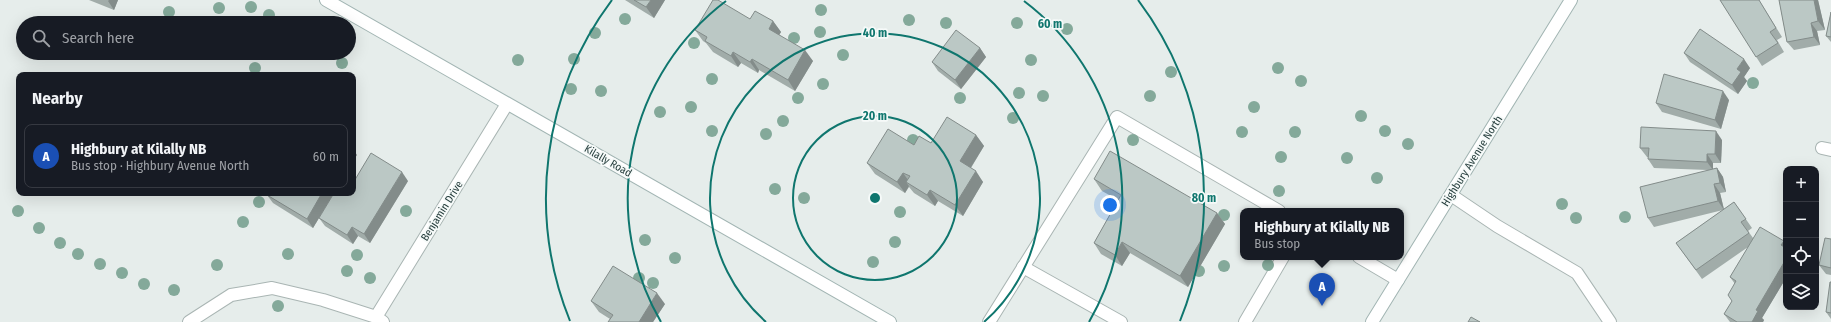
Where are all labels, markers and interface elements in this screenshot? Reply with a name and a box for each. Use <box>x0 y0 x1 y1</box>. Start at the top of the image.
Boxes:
search box <box>16 16 356 60</box>
text: 60 m <box>1038 17 1062 31</box>
text: 40 m <box>863 26 887 40</box>
icon: search <box>30 27 52 49</box>
text: Search here <box>62 29 134 47</box>
text: Nearby <box>32 88 83 109</box>
text: 20 m <box>862 109 887 123</box>
street label: Highbury Avenue North <box>1439 113 1505 209</box>
text: Highbury at Kilally NB <box>71 140 206 158</box>
street label: Kilally Road <box>582 142 634 180</box>
text: A <box>42 149 50 164</box>
text: 60 m <box>313 149 339 164</box>
text: Bus stop · Highbury Avenue North <box>71 158 249 173</box>
map controls <box>1783 166 1819 310</box>
button: + <box>1783 166 1819 202</box>
street label: Benjamin Drive <box>418 179 466 243</box>
centre of rings <box>868 191 882 205</box>
text: 80 m <box>1192 191 1216 205</box>
your location <box>1100 195 1120 215</box>
button: − <box>1783 202 1819 238</box>
popup <box>1240 208 1404 260</box>
text: Highbury at Kilally NB <box>1254 218 1390 236</box>
text: Bus stop <box>1254 236 1300 251</box>
button: locate <box>1783 238 1819 274</box>
pin: A <box>1309 273 1335 306</box>
button: layers <box>1783 274 1819 310</box>

